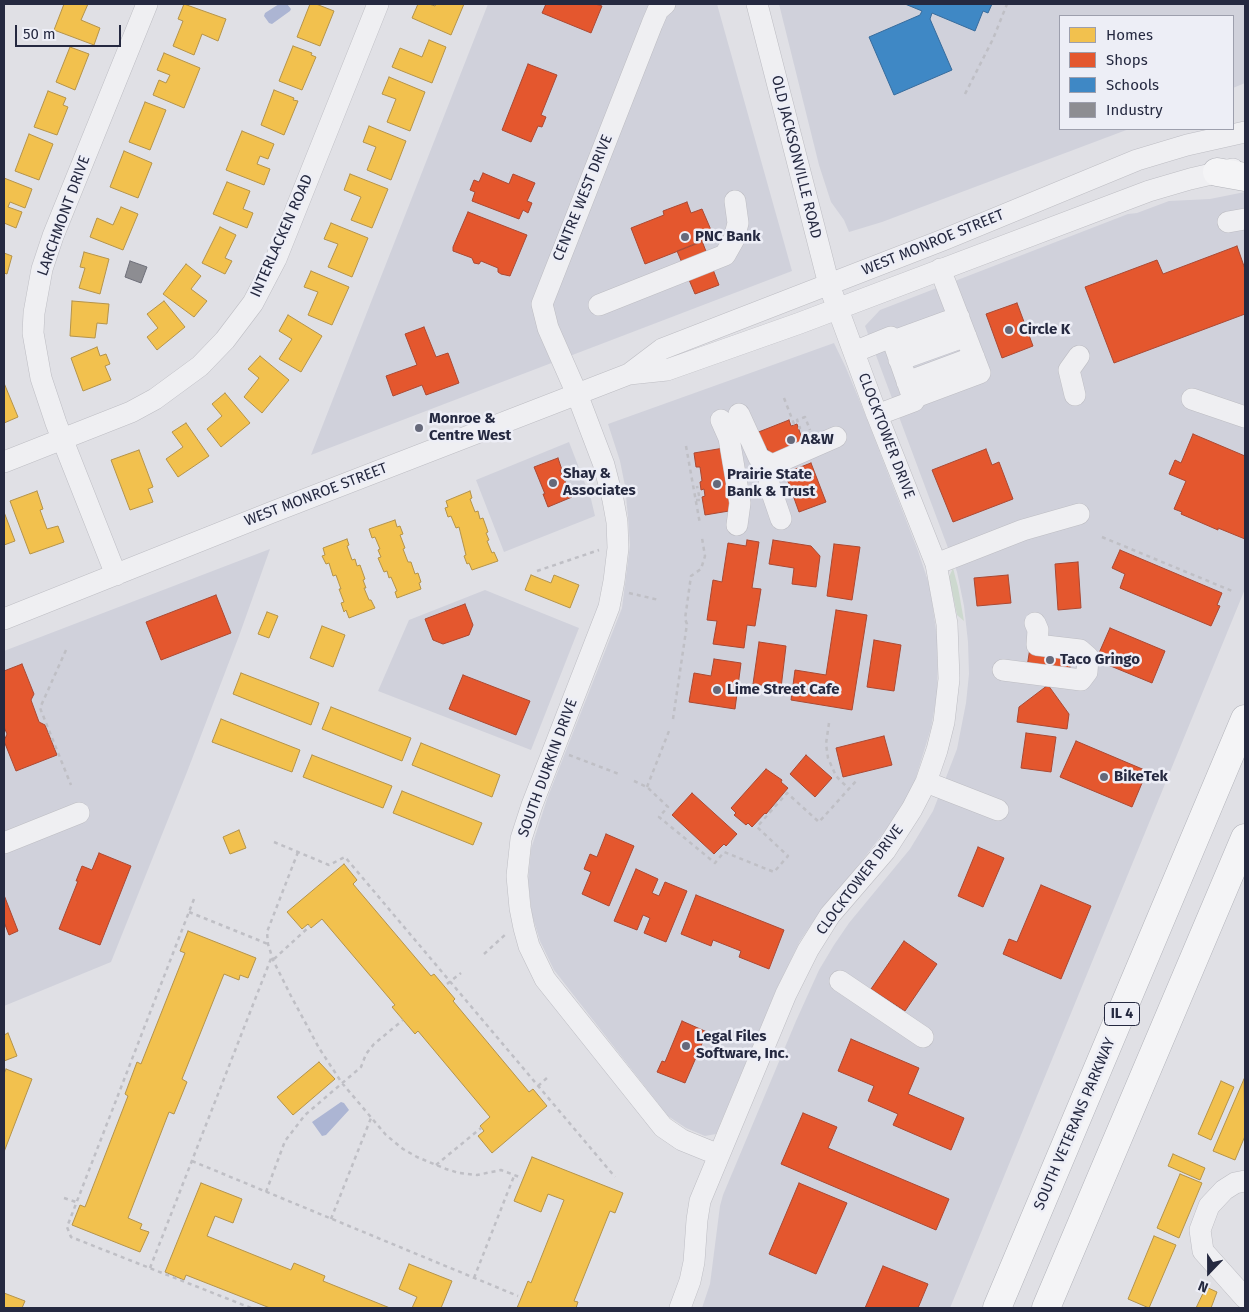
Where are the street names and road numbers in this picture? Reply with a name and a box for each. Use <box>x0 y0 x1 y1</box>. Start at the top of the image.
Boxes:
street label: OLD JACKSONVILLE ROAD <box>767 74 825 240</box>
street label: CENTRE WEST DRIVE <box>549 132 617 264</box>
street label: LARCHMONT DRIVE <box>34 153 94 279</box>
street label: INTERLACKEN ROAD <box>247 172 317 300</box>
street label: WEST MONROE STREET <box>859 206 1007 280</box>
street label: CLOCKTOWER DRIVE <box>854 371 918 501</box>
street label: WEST MONROE STREET <box>242 459 390 531</box>
street label: SOUTH DURKIN DRIVE <box>515 696 581 840</box>
street label: CLOCKTOWER DRIVE <box>813 821 907 939</box>
road number: IL 4 <box>1104 1002 1140 1026</box>
street label: SOUTH VETERANS PARKWAY <box>1030 1035 1120 1213</box>

